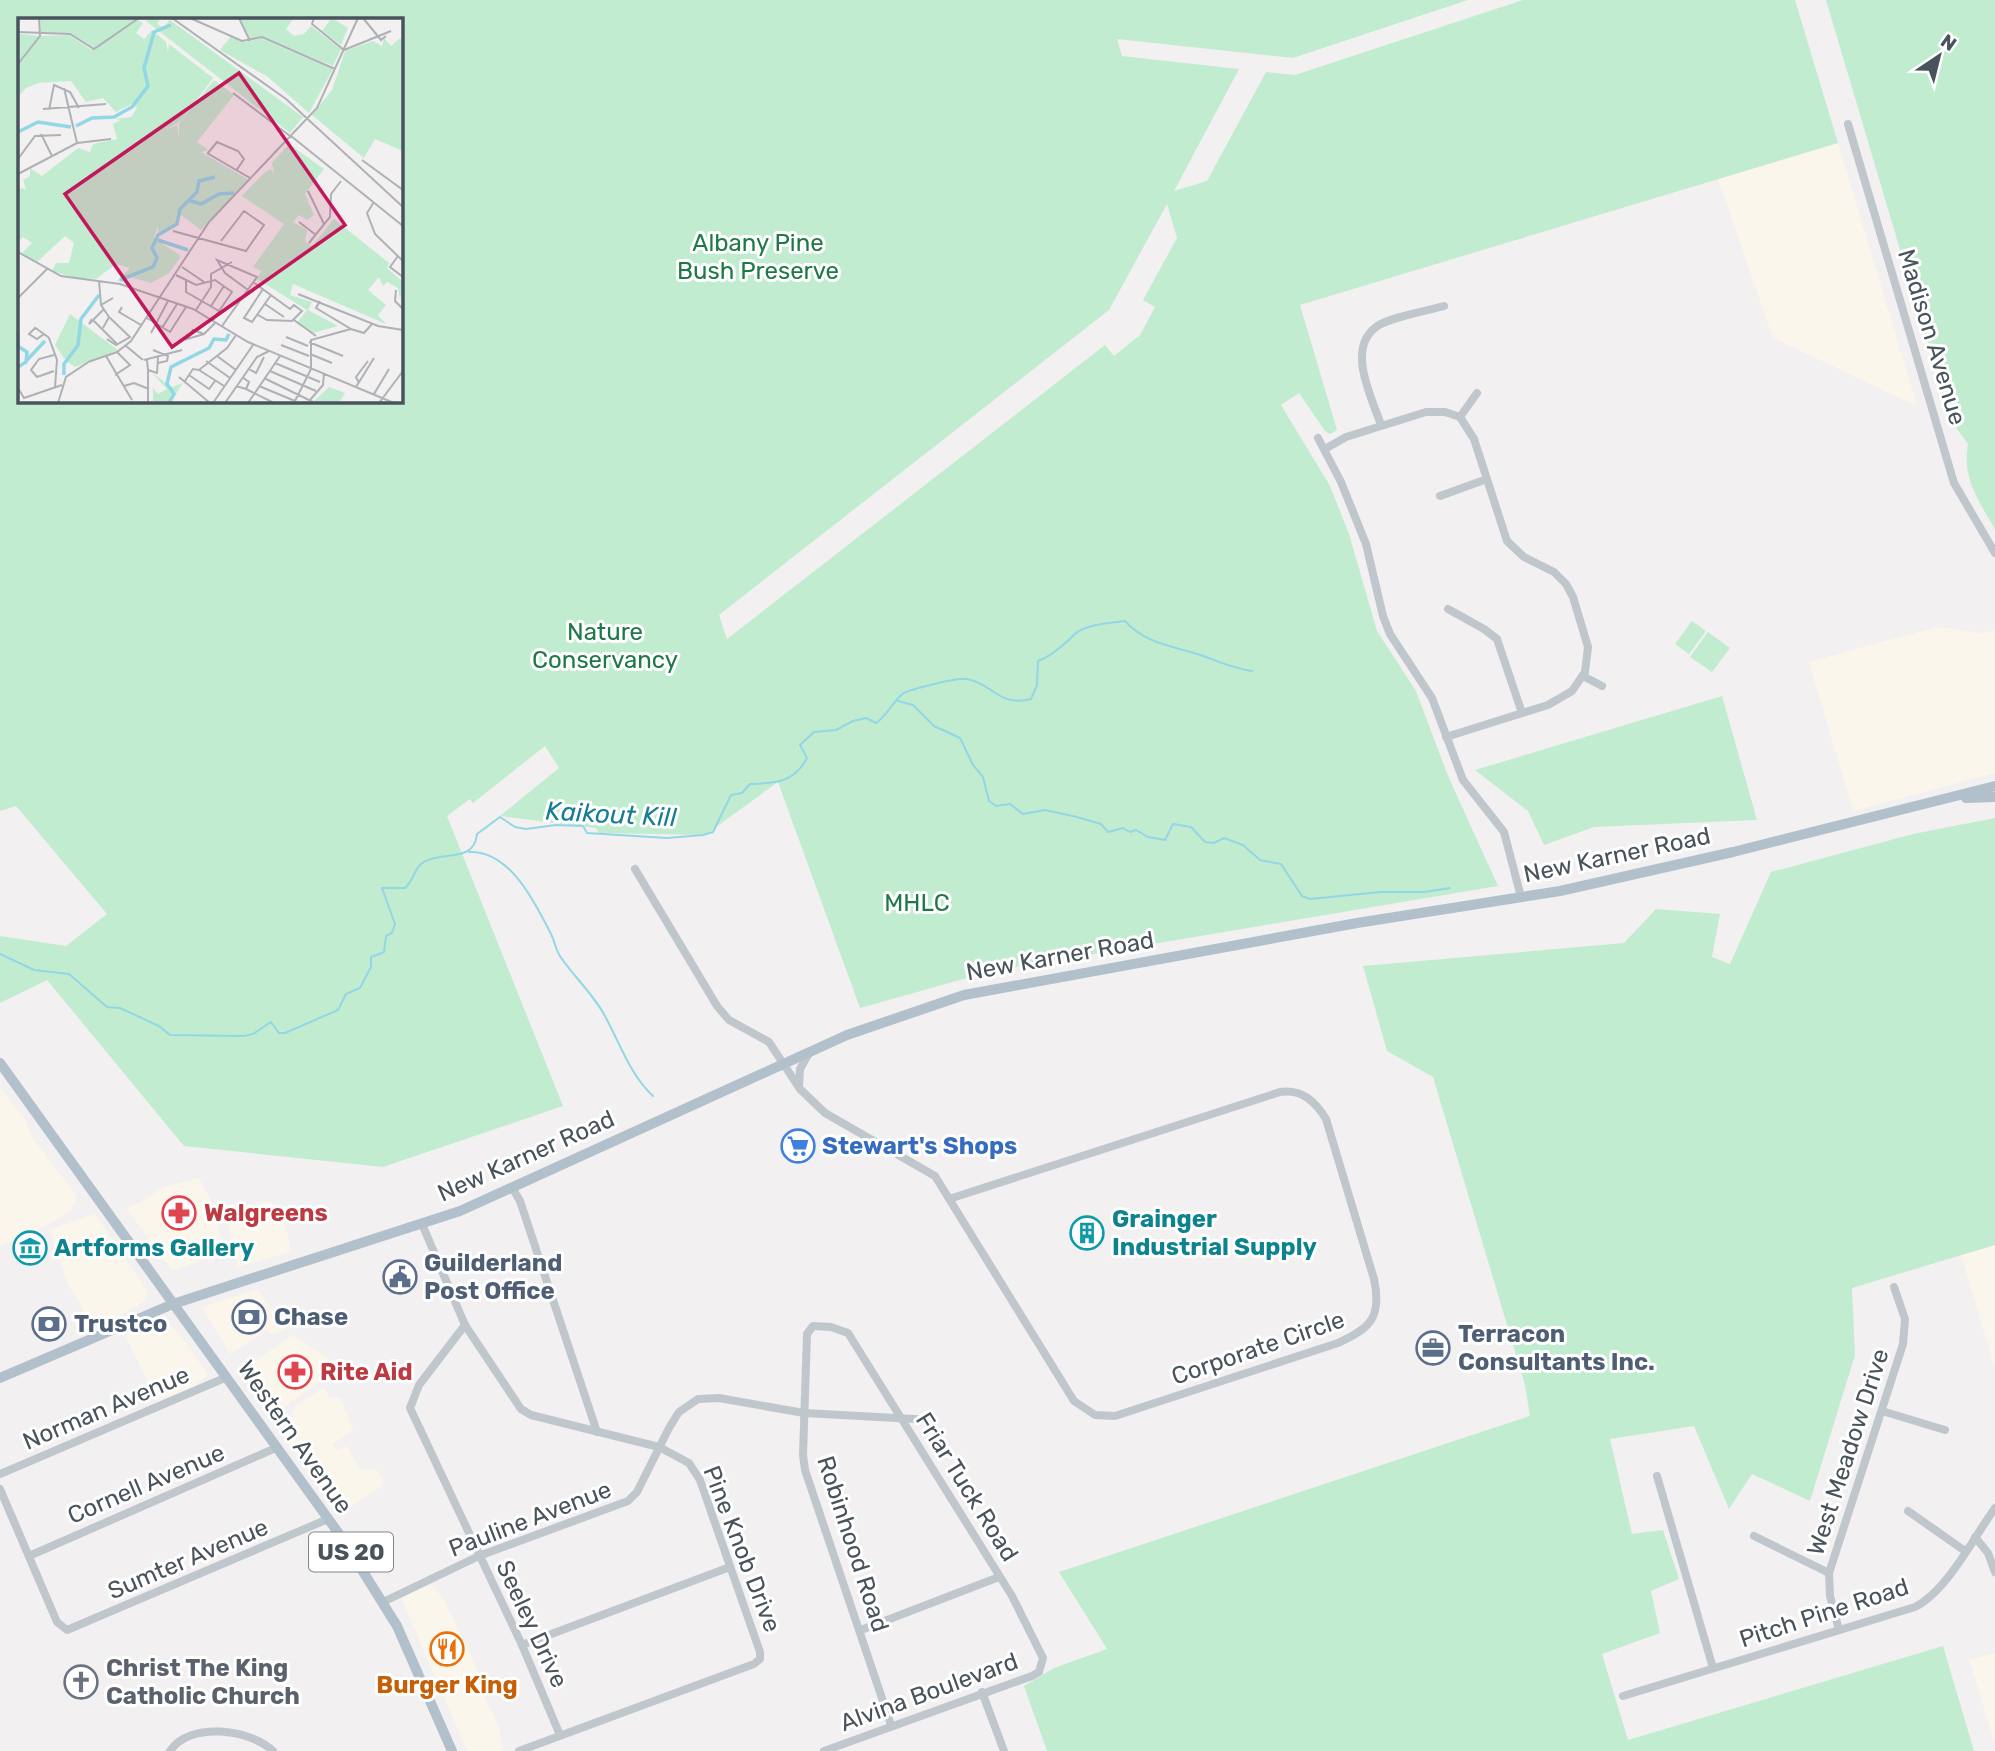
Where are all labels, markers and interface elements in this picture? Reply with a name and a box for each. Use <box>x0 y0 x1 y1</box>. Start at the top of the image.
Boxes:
inset map <box>18 18 402 402</box>
north arrow <box>1904 21 1974 91</box>
text: N <box>1936 29 1961 56</box>
park label: Albany Pine Bush Preserve <box>677 229 839 285</box>
street label: Madison Avenue <box>1892 246 1972 428</box>
park label: Nature Conservancy <box>532 618 678 674</box>
water label: Kaikout Kill <box>545 796 678 833</box>
street label: New Karner Road <box>1521 822 1713 888</box>
park label: MHLC <box>884 889 950 917</box>
street label: New Karner Road <box>964 926 1156 986</box>
street label: New Karner Road <box>433 1105 619 1207</box>
supermarket icon: Stewart's Shops <box>779 1127 817 1165</box>
place label: Stewart's Shops <box>822 1132 1017 1160</box>
pharmacy icon: Walgreens <box>160 1194 198 1232</box>
place label: Walgreens <box>204 1199 328 1227</box>
place label: Grainger Industrial Supply <box>1112 1205 1317 1261</box>
building icon: Grainger Industrial Supply <box>1068 1214 1106 1252</box>
museum icon: Artforms Gallery <box>11 1229 49 1267</box>
place label: Artforms Gallery <box>54 1234 254 1262</box>
place label: Guilderland Post Office <box>424 1249 562 1305</box>
public building icon: Guilderland Post Office <box>381 1258 419 1296</box>
bank icon: Chase <box>230 1298 268 1336</box>
place label: Chase <box>274 1303 348 1331</box>
bank icon: Trustco <box>30 1305 68 1343</box>
street label: Corporate Circle <box>1168 1305 1348 1391</box>
place label: Trustco <box>74 1310 167 1338</box>
place label: Terracon Consultants Inc. <box>1458 1320 1655 1376</box>
office icon: Terracon Consultants Inc. <box>1414 1329 1452 1367</box>
street label: West Meadow Drive <box>1801 1345 1895 1559</box>
pharmacy icon: Rite Aid <box>276 1353 314 1391</box>
street label: Western Avenue <box>232 1355 358 1519</box>
place label: Rite Aid <box>320 1358 413 1386</box>
street label: Norman Avenue <box>19 1360 193 1456</box>
street label: Friar Tuck Road <box>910 1407 1024 1567</box>
street label: Cornell Avenue <box>63 1438 229 1530</box>
street label: Robinhood Road <box>811 1453 895 1635</box>
street label: Pine Knob Drive <box>697 1462 787 1636</box>
street label: Pauline Avenue <box>445 1475 615 1563</box>
street label: Sumter Avenue <box>104 1513 272 1605</box>
road number: US 20 <box>309 1532 393 1572</box>
street label: Seeley Drive <box>490 1556 574 1692</box>
street label: Pitch Pine Road <box>1736 1572 1912 1654</box>
restaurant icon: Burger King <box>428 1630 466 1668</box>
street label: Alvina Boulevard <box>836 1647 1022 1737</box>
place label: Christ The King Catholic Church <box>106 1654 300 1710</box>
church icon: Christ The King Catholic Church <box>62 1663 100 1701</box>
place label: Burger King <box>376 1671 518 1699</box>

